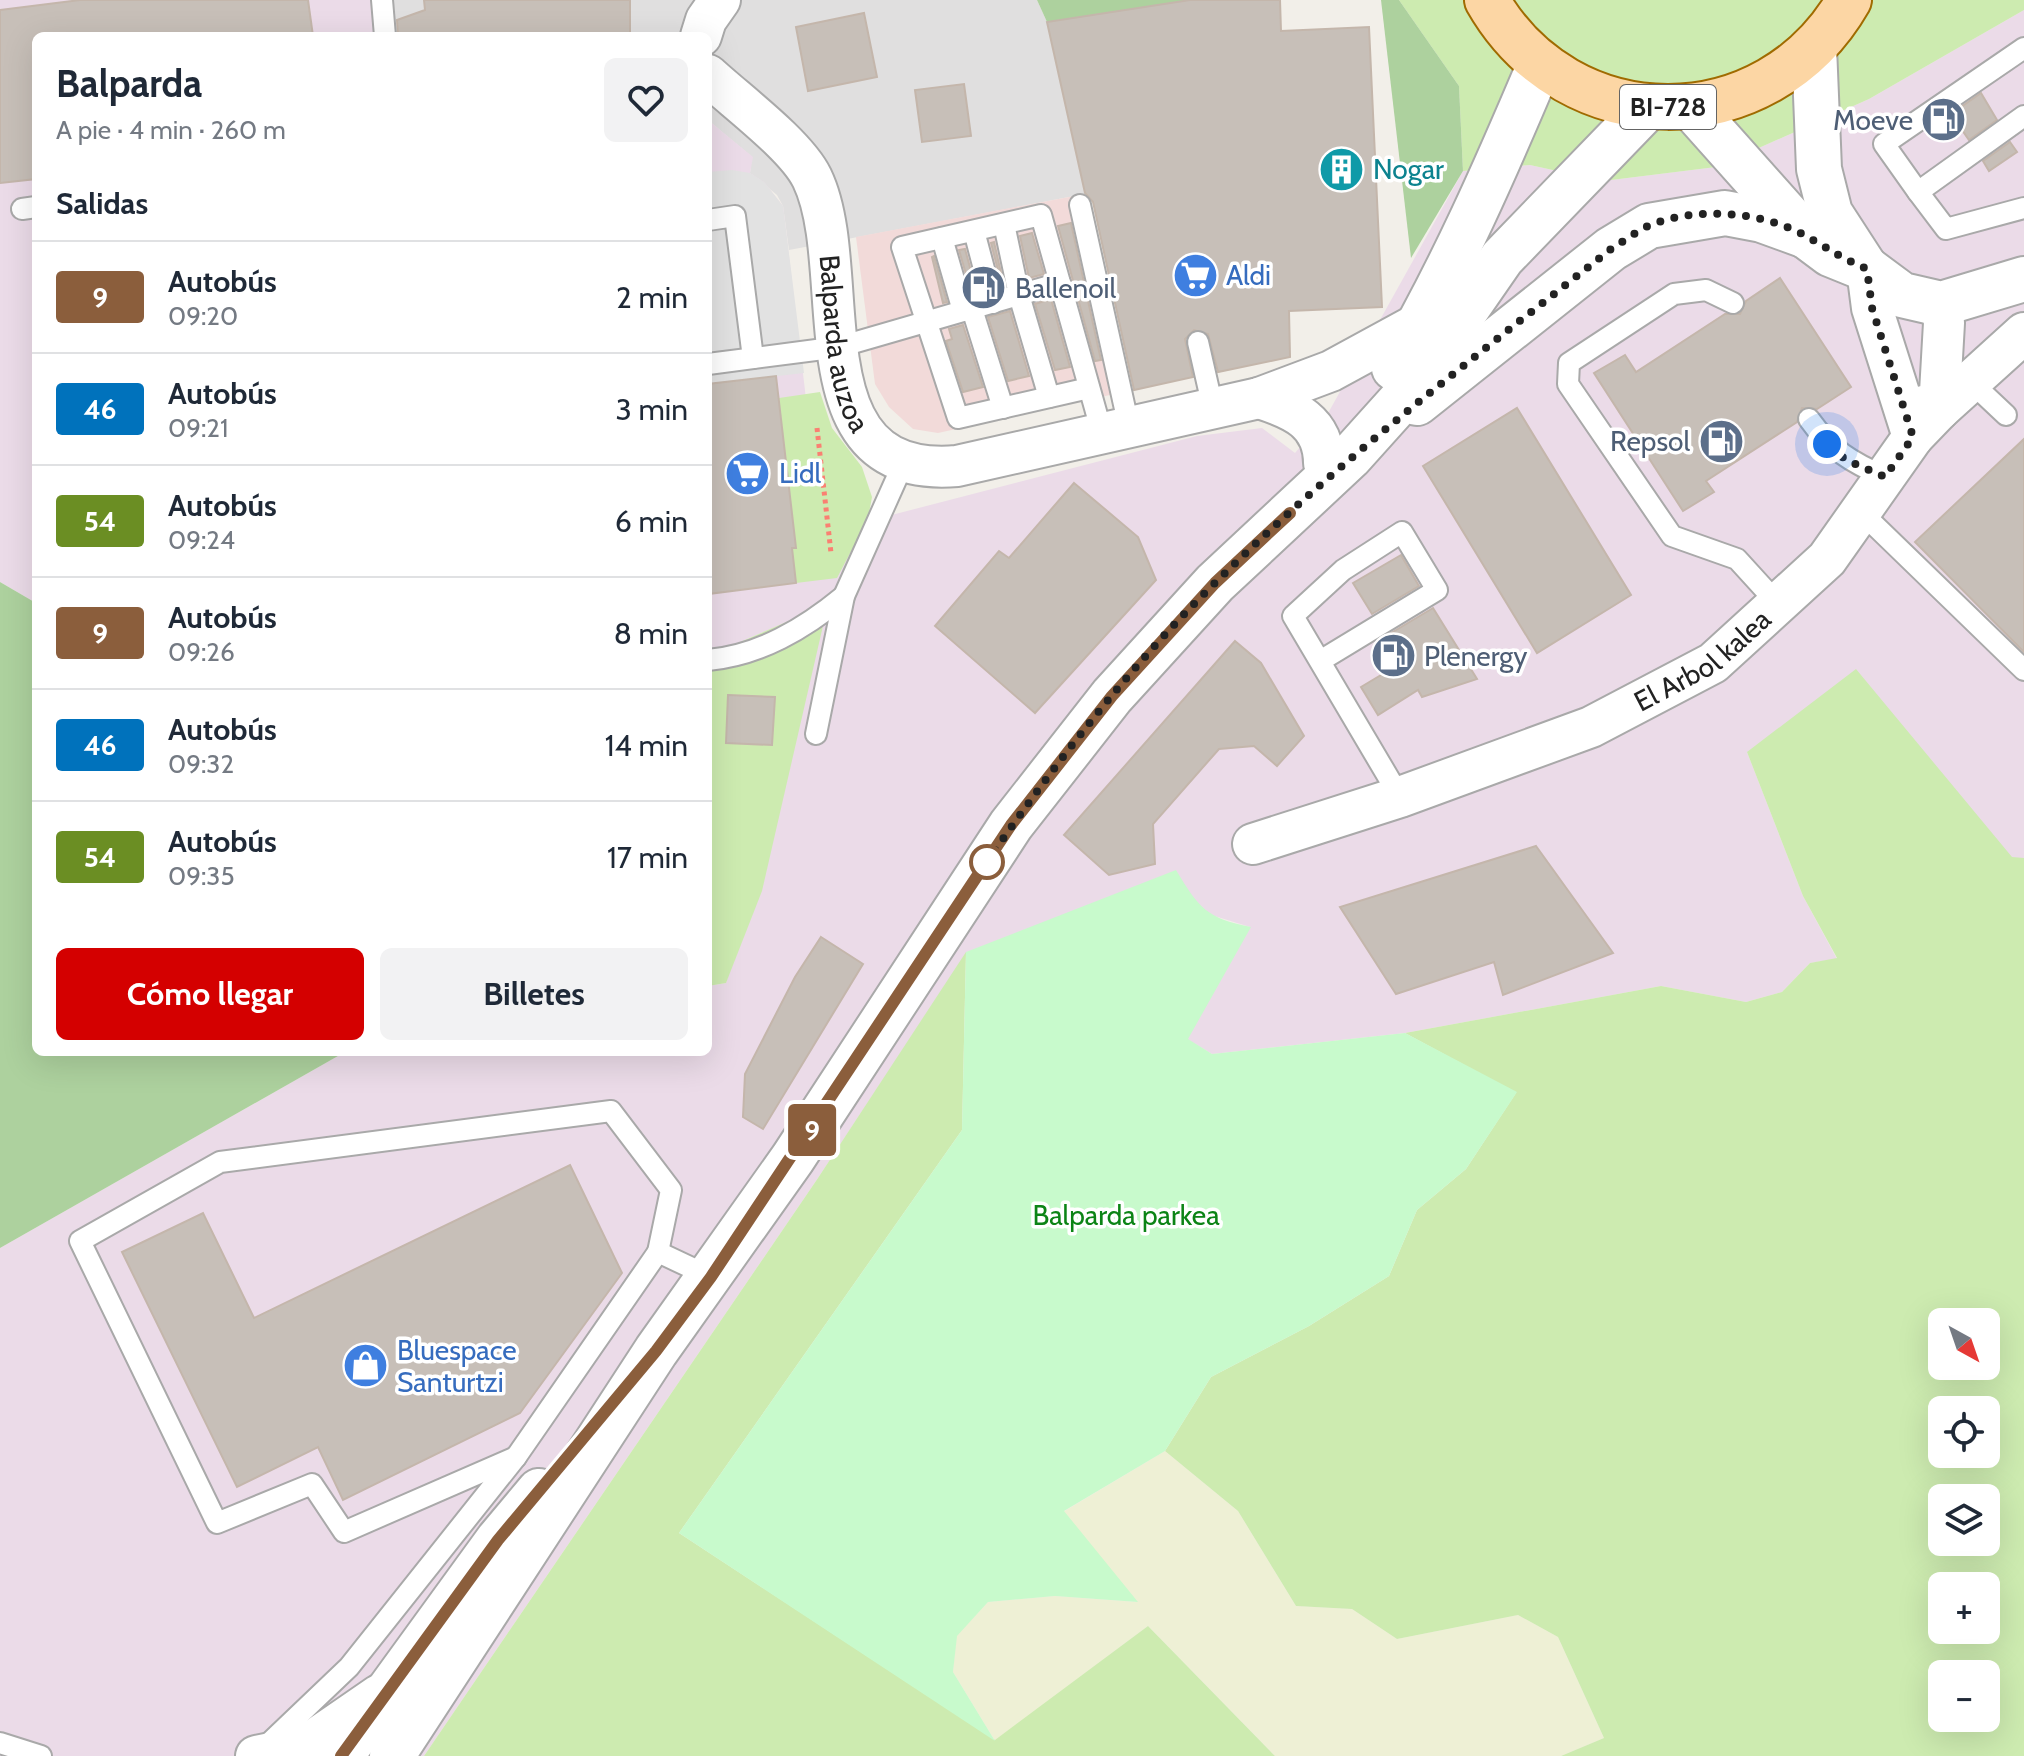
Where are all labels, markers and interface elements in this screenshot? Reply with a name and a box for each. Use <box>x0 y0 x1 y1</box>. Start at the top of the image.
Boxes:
button: heart <box>604 58 688 142</box>
text: Balparda <box>56 60 202 107</box>
road number: BI-728 <box>1620 85 1716 129</box>
fuel station icon: Moeve <box>1920 96 1968 144</box>
place label: Moeve <box>1833 103 1913 137</box>
text: A pie · 4 min · 260 m <box>56 114 286 146</box>
building icon: Nogar <box>1318 145 1366 193</box>
place label: Nogar <box>1373 152 1444 186</box>
text: Salidas <box>56 185 148 222</box>
supermarket icon: Aldi <box>1171 251 1219 299</box>
street label: Balparda auzoa <box>813 253 877 439</box>
place label: Aldi <box>1226 258 1271 292</box>
text: Autobús <box>168 263 277 300</box>
fuel station icon: Ballenoil <box>960 264 1008 312</box>
place label: Ballenoil <box>1015 271 1117 305</box>
text: 2 min <box>616 279 688 316</box>
text: 9 <box>92 280 108 314</box>
text: 09:20 <box>168 300 238 332</box>
text: Autobús <box>168 375 277 412</box>
text: 3 min <box>616 391 688 428</box>
text: 46 <box>83 392 117 426</box>
text: 09:21 <box>168 412 228 444</box>
fuel station icon: Repsol <box>1697 417 1745 465</box>
place label: Repsol <box>1610 424 1690 458</box>
your location <box>1807 424 1847 464</box>
supermarket icon: Lidl <box>724 449 772 497</box>
place label: Lidl <box>779 456 822 490</box>
text: Autobús <box>168 487 277 524</box>
text: 6 min <box>615 503 688 540</box>
text: 54 <box>84 504 116 538</box>
text: 09:24 <box>168 524 235 556</box>
text: Autobús <box>168 599 277 636</box>
street label: El Arbol kalea <box>1628 602 1778 718</box>
text: 8 min <box>614 615 688 652</box>
text: 9 <box>92 616 108 650</box>
fuel station icon: Plenergy <box>1369 632 1417 680</box>
text: 09:26 <box>168 636 235 668</box>
place label: Plenergy <box>1424 639 1527 673</box>
text: Autobús <box>168 711 277 748</box>
text: 14 min <box>605 727 688 764</box>
text: 46 <box>83 728 117 762</box>
text: 09:32 <box>168 748 234 780</box>
text: Autobús <box>168 823 277 860</box>
text: 17 min <box>607 839 688 876</box>
text: 54 <box>84 840 116 874</box>
unlabelled marker <box>970 845 1004 879</box>
text: 09:35 <box>168 860 234 892</box>
button: Cómo llegar <box>56 948 364 1040</box>
button: Billetes <box>380 948 688 1040</box>
line badge: 9 <box>786 1104 838 1156</box>
text: 9 <box>804 1113 820 1147</box>
park label: Balparda parkea <box>1032 1198 1220 1232</box>
north arrow <box>1928 1308 2000 1380</box>
map controls <box>1928 1308 2000 1732</box>
place label: Bluespace Santurtzi <box>397 1333 517 1399</box>
shop icon: Bluespace Santurtzi <box>342 1342 390 1390</box>
button: locate <box>1928 1396 2000 1468</box>
button: layers <box>1928 1484 2000 1556</box>
button: + <box>1928 1572 2000 1644</box>
button: − <box>1928 1660 2000 1732</box>

